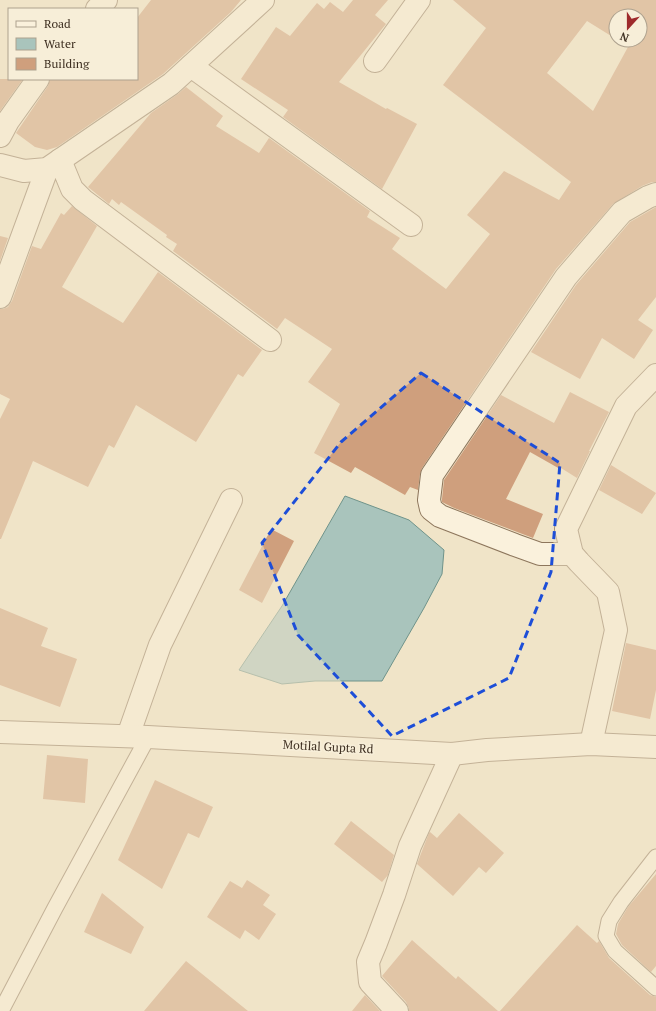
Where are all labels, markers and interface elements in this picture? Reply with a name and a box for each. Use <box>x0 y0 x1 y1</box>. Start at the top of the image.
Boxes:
legend <box>8 8 138 80</box>
north arrow <box>608 8 648 48</box>
text: Road <box>44 16 71 31</box>
text: N <box>617 29 631 45</box>
text: Water <box>44 36 76 51</box>
text: Building <box>44 56 90 71</box>
street label: Motilal Gupta Rd <box>282 737 374 756</box>

